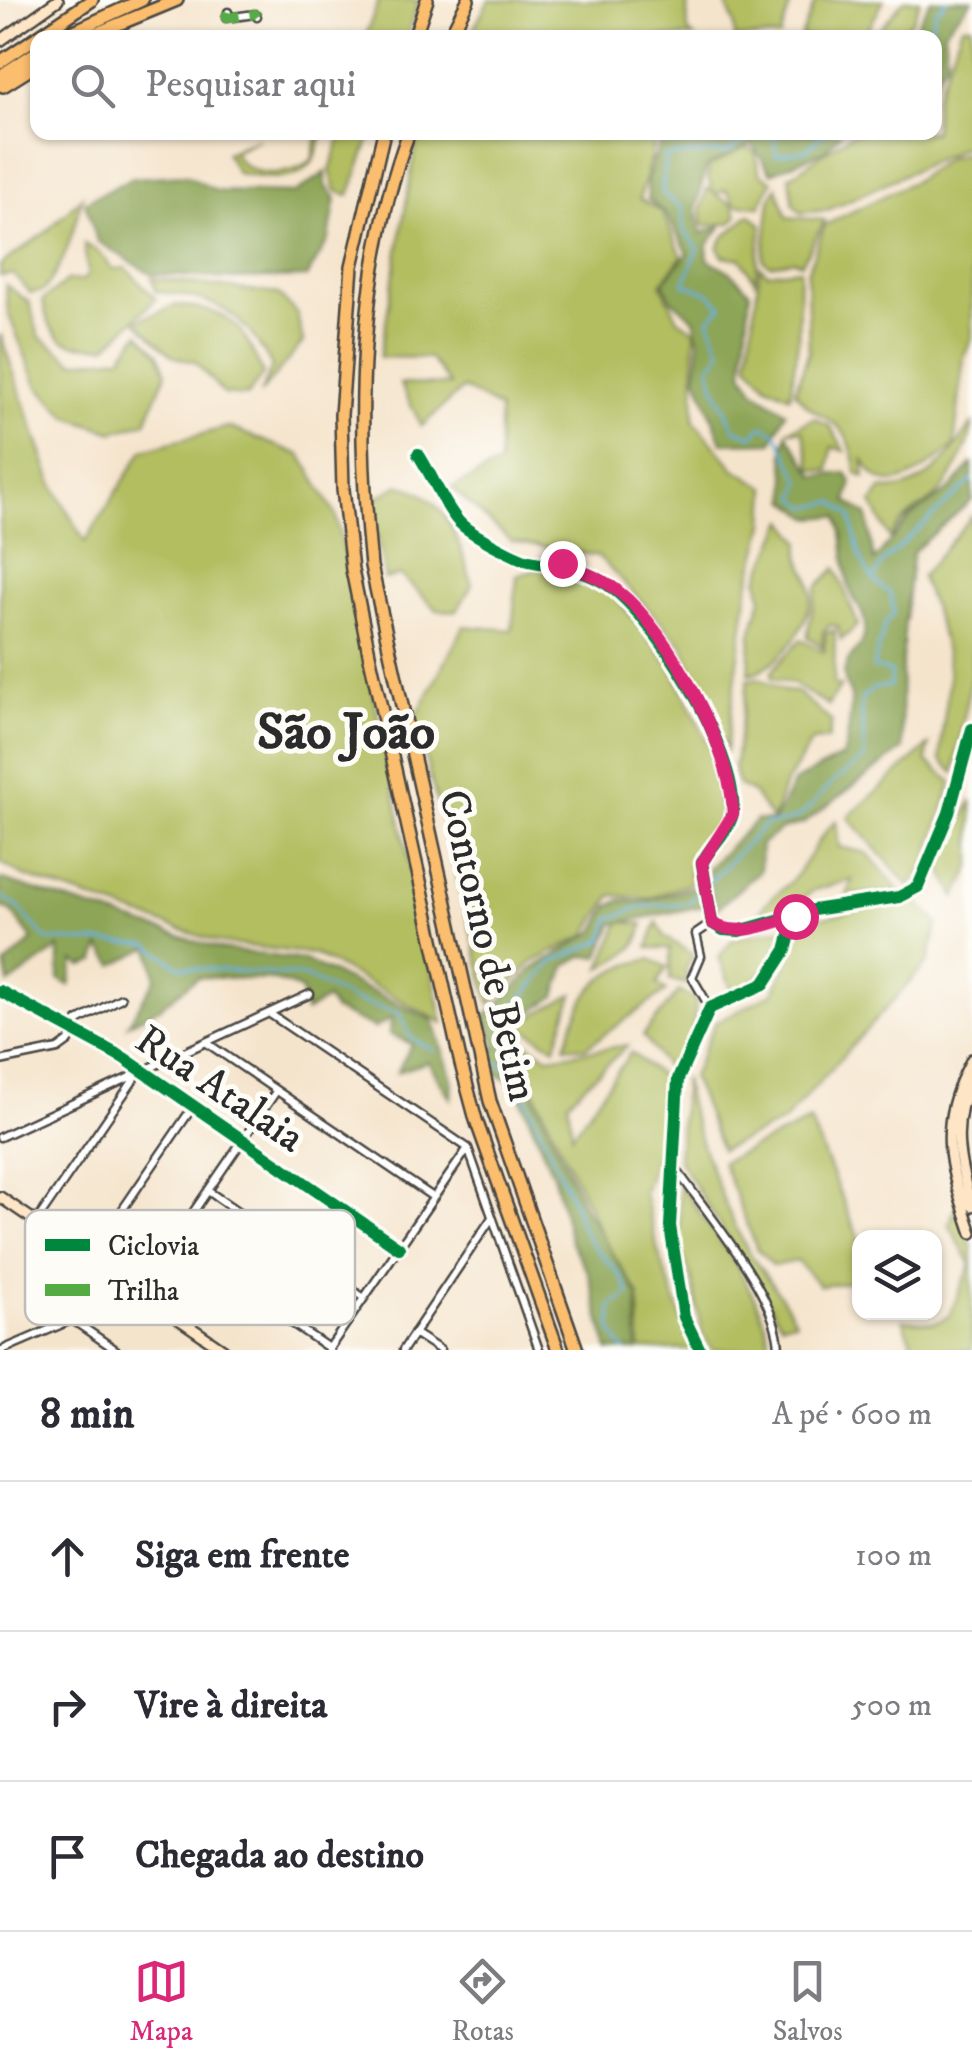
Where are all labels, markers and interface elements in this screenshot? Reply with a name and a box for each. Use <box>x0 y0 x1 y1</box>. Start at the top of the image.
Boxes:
search box <box>30 30 942 140</box>
icon: search <box>65 58 120 113</box>
text: Pesquisar aqui <box>145 61 356 109</box>
route end <box>540 541 586 587</box>
district label: São João <box>257 701 435 766</box>
street label: Contorno de Betim <box>426 785 548 1106</box>
route start <box>773 894 819 940</box>
street label: Rua Atalaia <box>125 1014 314 1165</box>
legend <box>25 1210 355 1325</box>
text: Ciclovia <box>108 1229 199 1264</box>
map controls <box>852 1230 942 1320</box>
button: layers <box>852 1230 942 1320</box>
text: Trilha <box>108 1274 179 1309</box>
text: 8 min <box>40 1389 134 1441</box>
text: A pé · 600 m <box>772 1395 932 1435</box>
icon: ahead <box>40 1529 95 1584</box>
text: Siga em frente <box>135 1532 349 1580</box>
text: 100 m <box>855 1536 932 1576</box>
icon: right <box>40 1679 95 1734</box>
text: Vire à direita <box>135 1682 327 1730</box>
text: 500 m <box>851 1686 932 1726</box>
icon: arrive <box>40 1829 95 1884</box>
text: Chegada ao destino <box>135 1832 424 1880</box>
tab: Mapa <box>129 1954 193 2049</box>
tab: Rotas <box>452 1954 514 2049</box>
tab: Salvos <box>773 1954 843 2049</box>

